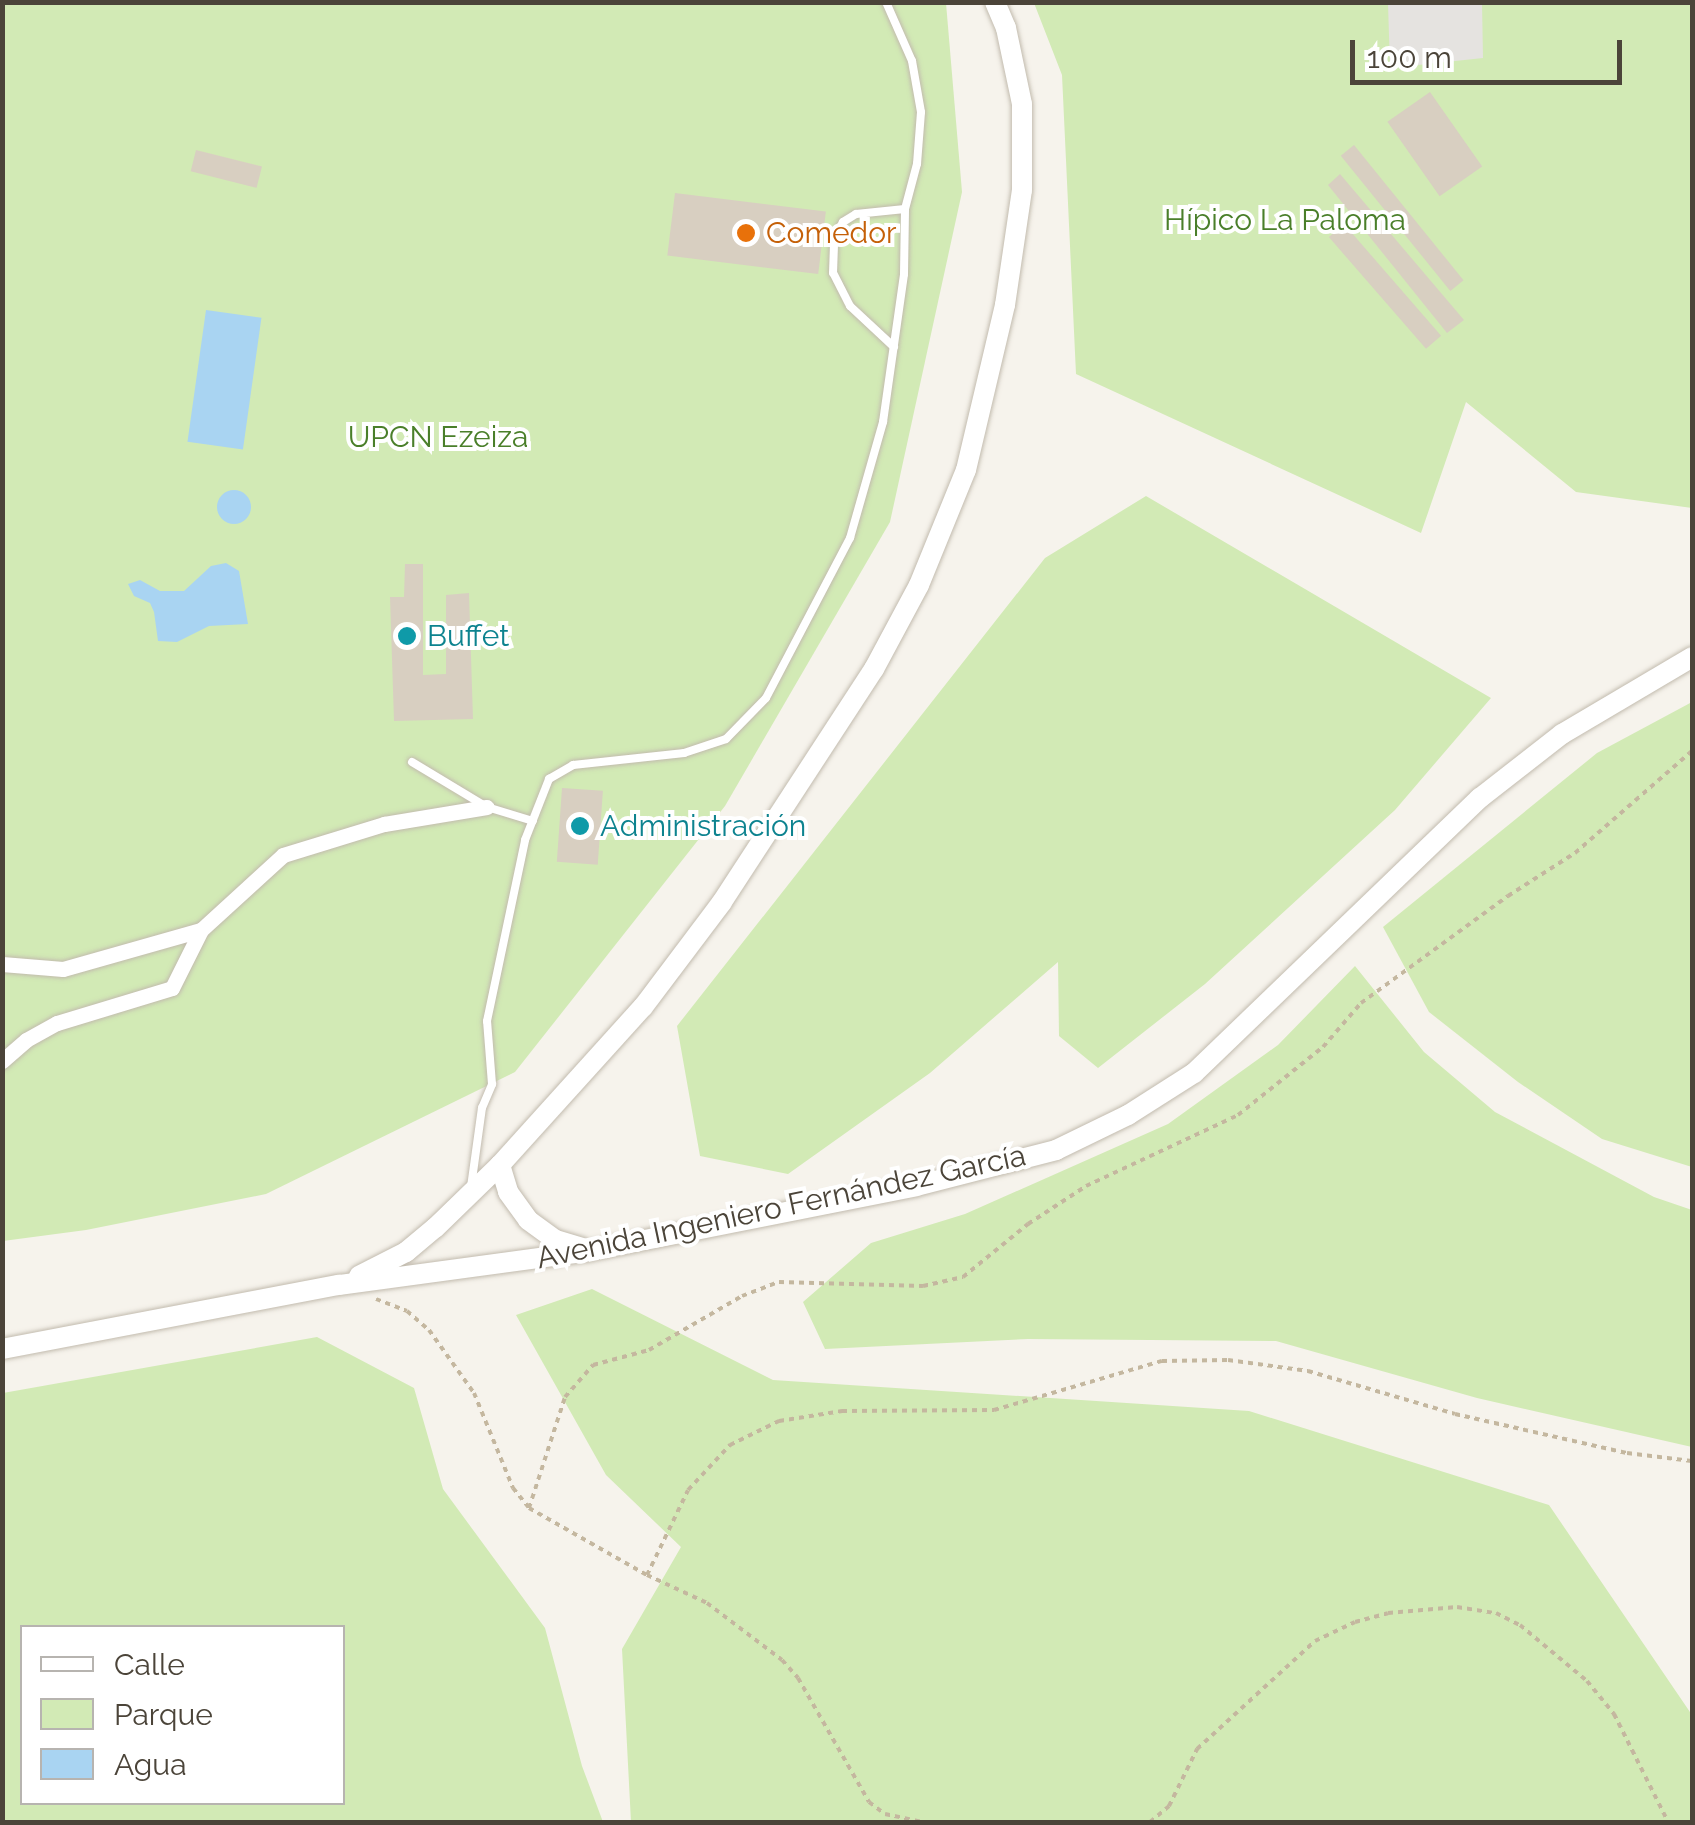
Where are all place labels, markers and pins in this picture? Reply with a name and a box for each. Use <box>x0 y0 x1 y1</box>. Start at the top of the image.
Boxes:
place label: Comedor <box>766 215 897 251</box>
marker: Comedor <box>735 222 757 244</box>
place label: Buffet <box>427 618 509 654</box>
marker: Buffet <box>396 625 418 647</box>
place label: Administración <box>600 808 806 844</box>
marker: Administración <box>569 815 591 837</box>

